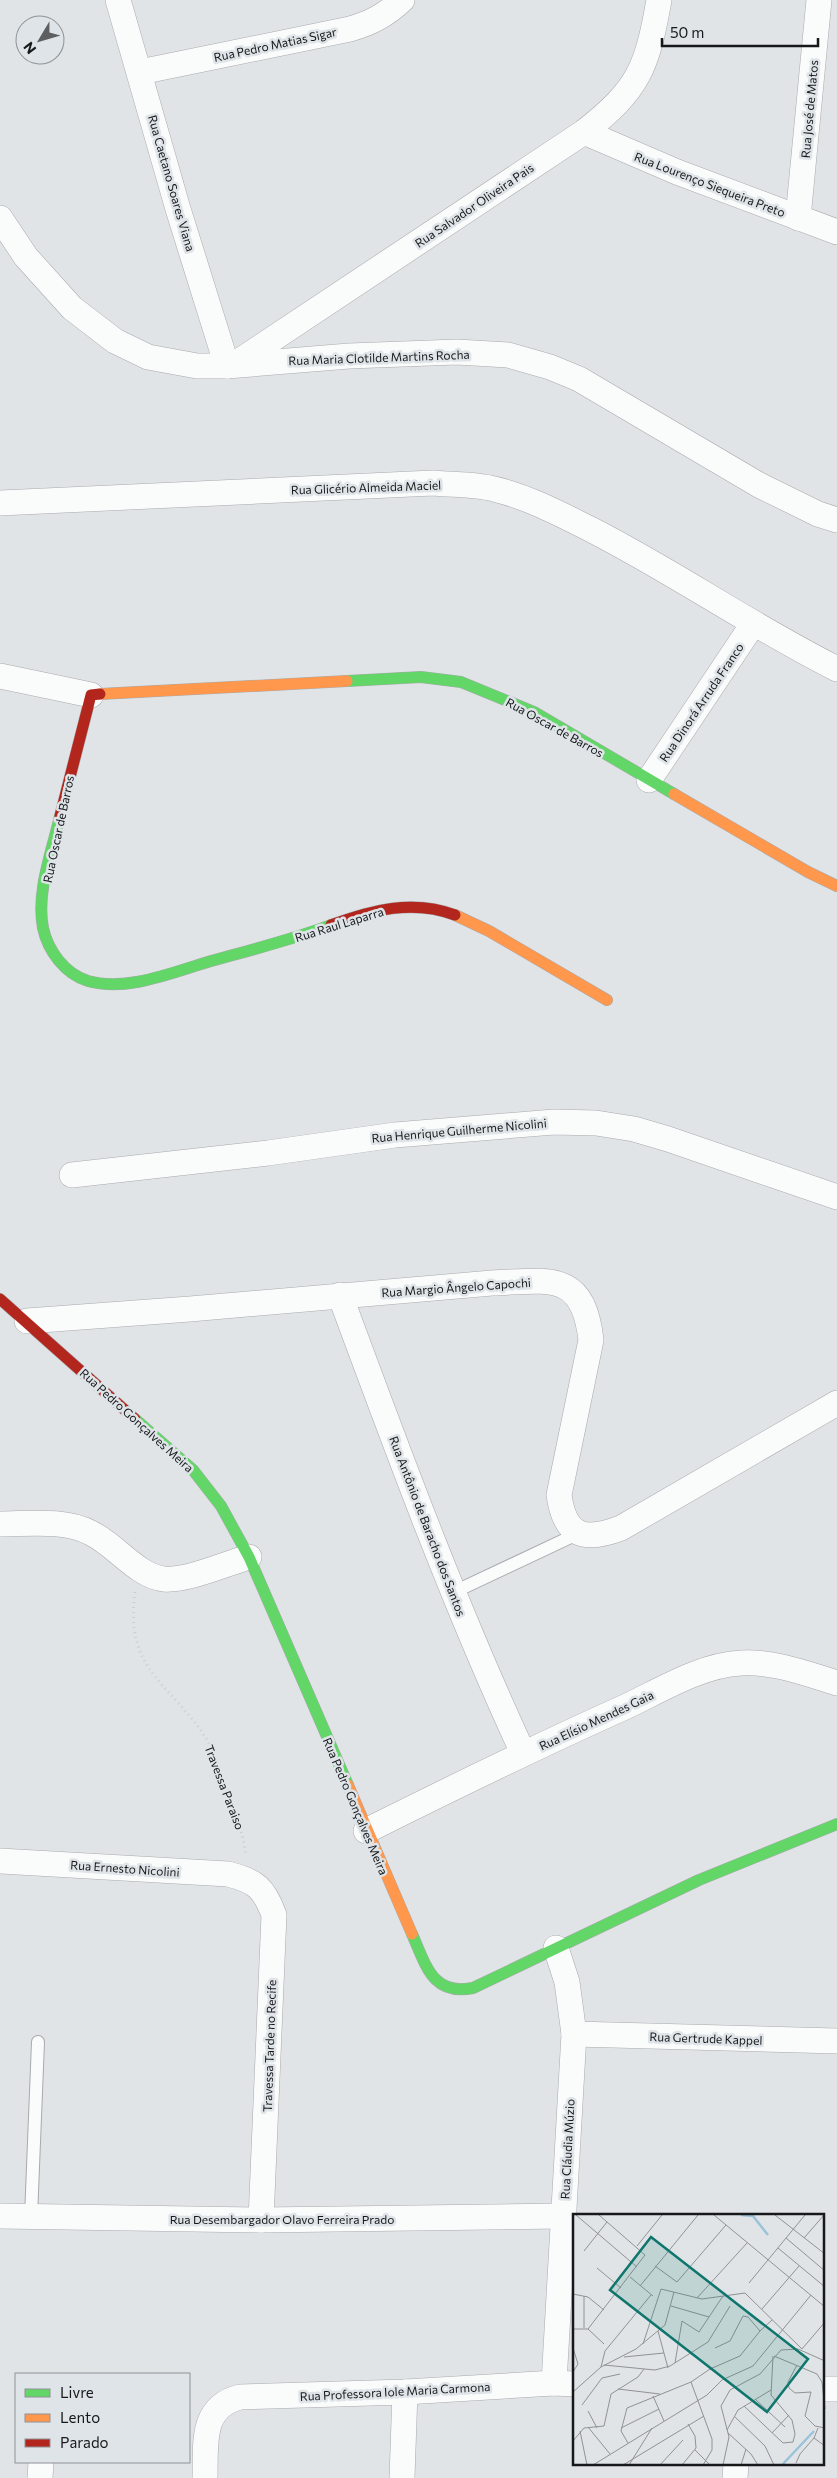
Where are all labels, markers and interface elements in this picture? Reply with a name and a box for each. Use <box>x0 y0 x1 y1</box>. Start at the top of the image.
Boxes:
north arrow <box>15 15 65 65</box>
scale bar <box>662 15 818 47</box>
text: 50 m <box>670 23 704 41</box>
street label: Rua Pedro Matias Sigar <box>212 24 338 64</box>
text: N <box>19 39 39 58</box>
street label: Rua José de Matos <box>798 59 821 159</box>
street label: Rua Caetano Soares Viana <box>146 113 198 253</box>
street label: Rua Lourenço Siequeira Preto <box>633 149 787 219</box>
street label: Rua Salvador Oliveira Pais <box>412 160 536 250</box>
street label: Rua Maria Clotilde Martins Rocha <box>288 347 470 367</box>
street label: Rua Glicério Almeida Maciel <box>291 477 441 497</box>
street label: Rua Dinorá Arruda Franco <box>656 640 746 764</box>
street label: Rua Oscar de Barros <box>504 694 606 760</box>
street label: Rua Oscar de Barros <box>40 774 76 884</box>
street label: Rua Raul Laparra <box>293 904 385 944</box>
street label: Rua Henrique Guilherme Nicolini <box>371 1115 547 1145</box>
street label: Rua Margio Ângelo Capochi <box>381 1275 531 1299</box>
street label: Rua Pedro Gonçalves Meira <box>77 1365 197 1475</box>
street label: Rua Antônio de Baracho dos Santos <box>387 1434 469 1618</box>
street label: Rua Elísio Mendes Gaia <box>537 1687 655 1753</box>
street label: Rua Pedro Gonçalves Meira <box>321 1735 391 1877</box>
street label: Travessa Paraiso <box>202 1743 248 1831</box>
street label: Rua Ernesto Nicolini <box>70 1857 180 1879</box>
street label: Travessa Tarde no Recife <box>260 1980 278 2112</box>
street label: Rua Gertrude Kappel <box>649 2029 763 2047</box>
street label: Rua Cláudia Múzio <box>557 2098 577 2200</box>
street label: Rua Desembargador Olavo Ferreira Prado <box>170 2212 394 2226</box>
inset map <box>573 2214 824 2466</box>
legend <box>15 2373 190 2463</box>
street label: Rua Professora Iole Maria Carmona <box>299 2379 491 2403</box>
text: Livre <box>60 2383 94 2401</box>
text: Lento <box>60 2408 100 2426</box>
text: Parado <box>60 2433 109 2451</box>

